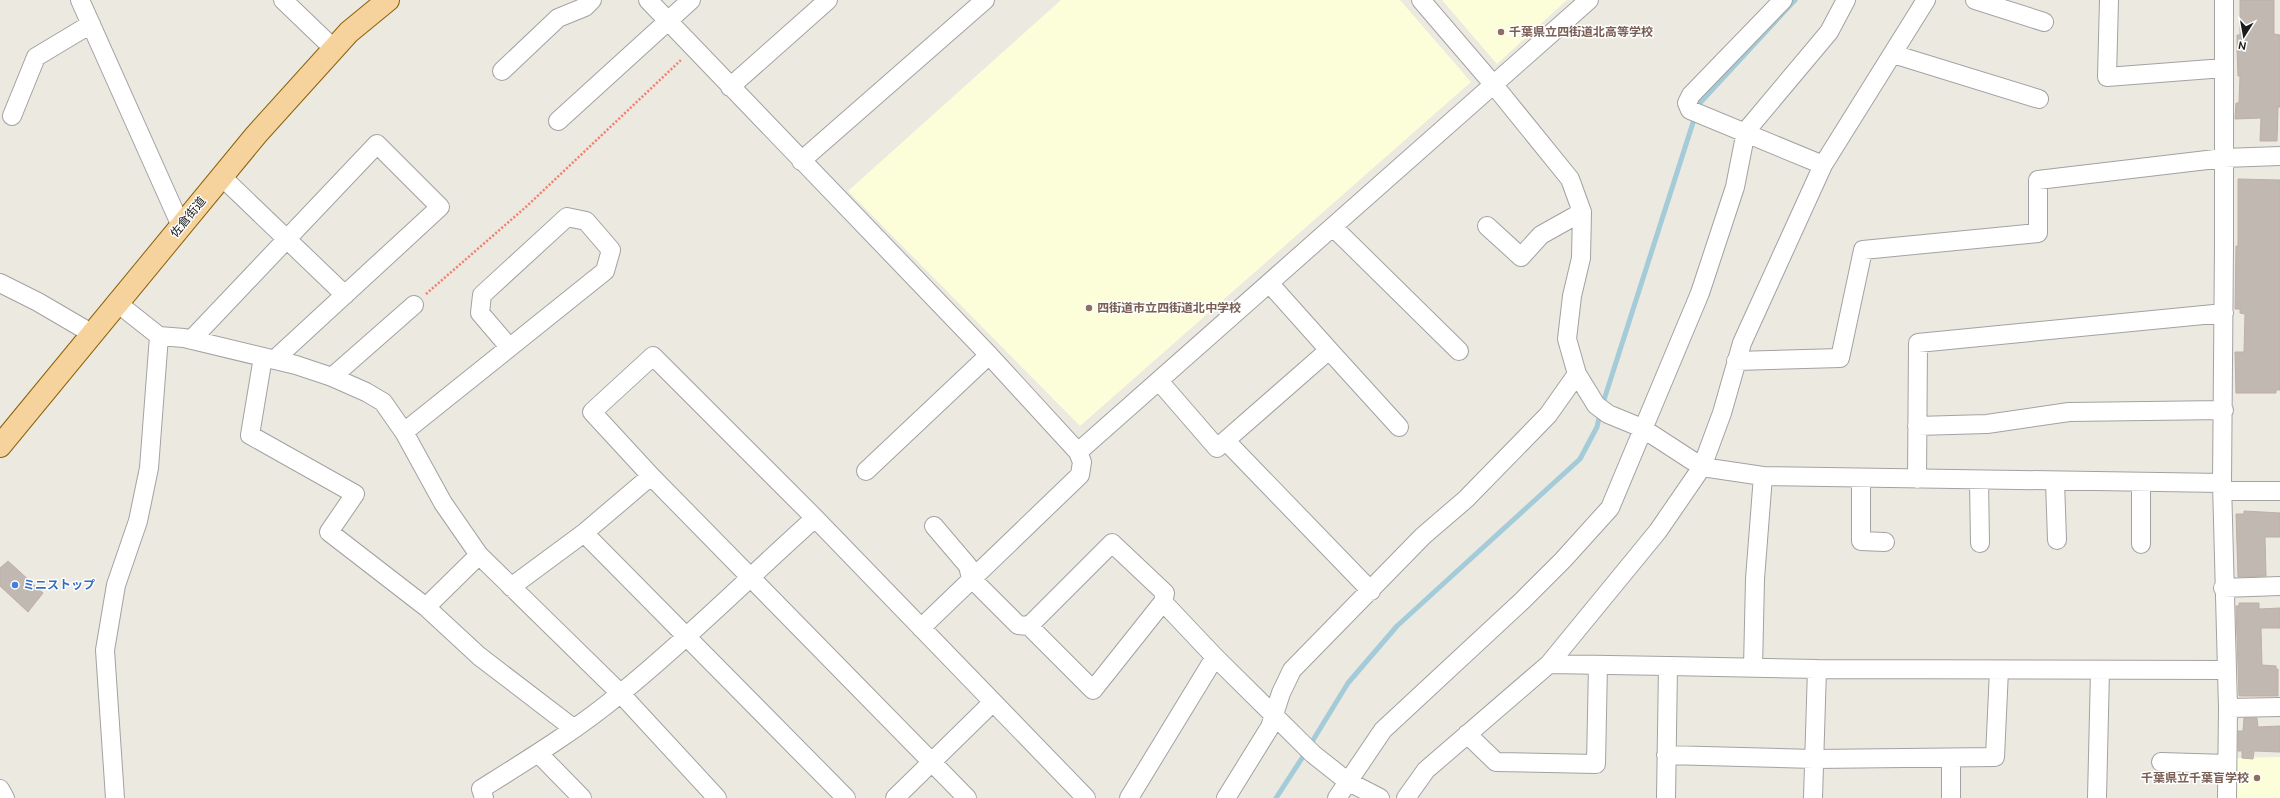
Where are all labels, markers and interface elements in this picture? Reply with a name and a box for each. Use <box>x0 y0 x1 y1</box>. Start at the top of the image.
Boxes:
north arrow <box>2224 16 2264 56</box>
place label: 千葉県立四街道北高等学校 <box>1509 25 1653 38</box>
marker: 千葉県立四街道北高等学校 <box>1496 27 1506 37</box>
text: N <box>2237 39 2247 52</box>
street label: 佐倉街道 <box>167 194 208 239</box>
place label: 四街道市立四街道北中学校 <box>1097 301 1241 314</box>
marker: 四街道市立四街道北中学校 <box>1084 303 1094 313</box>
place label: ミニストップ <box>23 578 95 591</box>
marker: ミニストップ <box>10 580 20 590</box>
place label: 千葉県立千葉盲学校 <box>2141 771 2249 784</box>
marker: 千葉県立千葉盲学校 <box>2252 773 2262 783</box>

